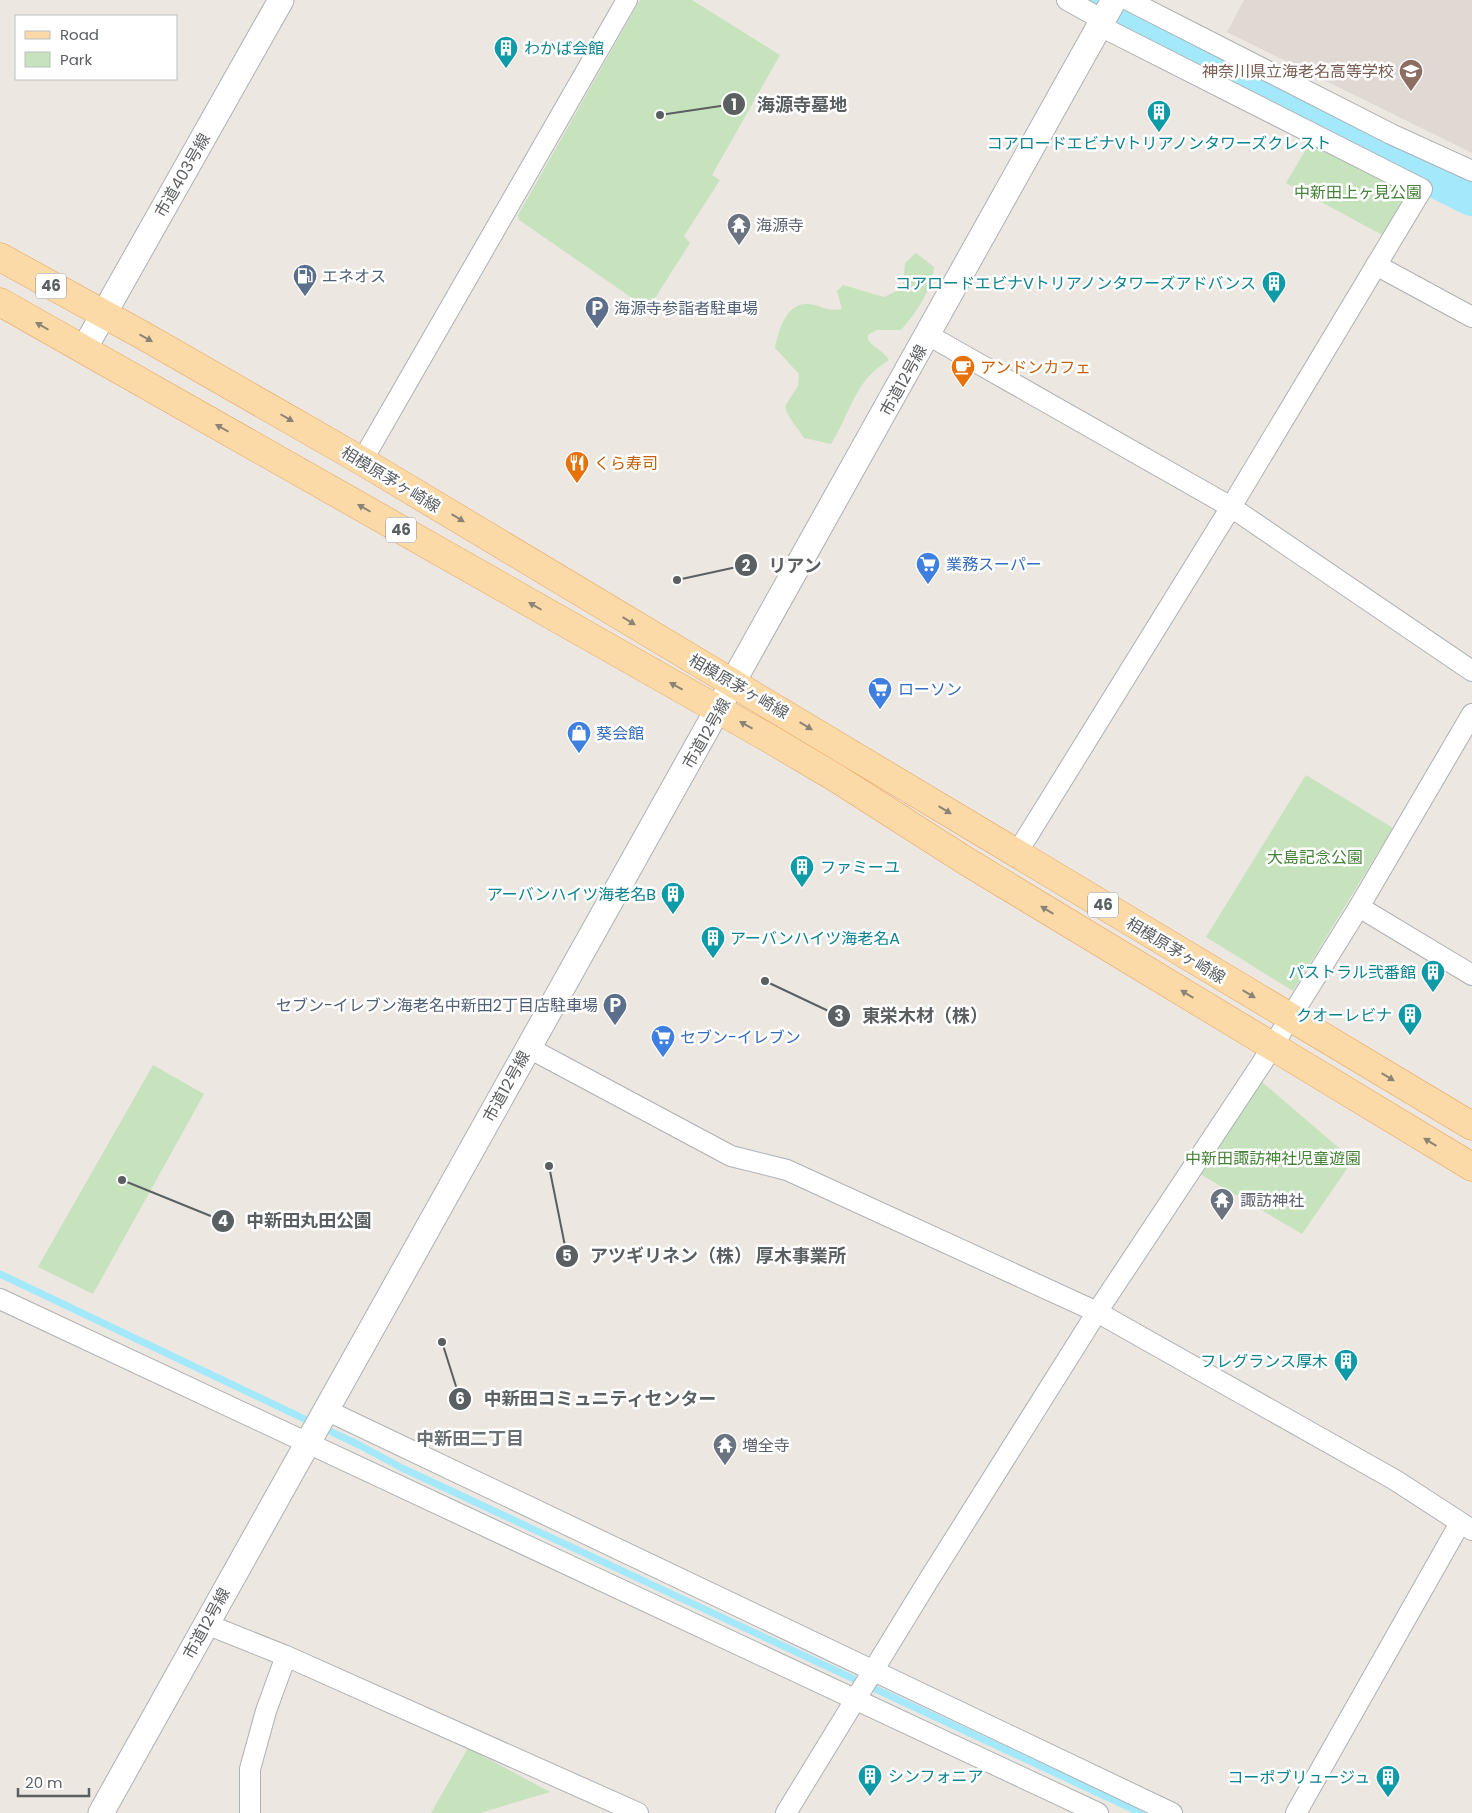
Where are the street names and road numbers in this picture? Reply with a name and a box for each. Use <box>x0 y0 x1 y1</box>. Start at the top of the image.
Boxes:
street label: 市道403号線 <box>149 129 216 222</box>
road number: 46 <box>36 274 66 298</box>
street label: 市道12号線 <box>874 340 932 420</box>
street label: 相模原茅ヶ崎線 <box>337 441 445 518</box>
road number: 46 <box>386 518 416 542</box>
street label: 相模原茅ヶ崎線 <box>684 648 793 724</box>
street label: 市道12号線 <box>677 694 736 773</box>
road number: 46 <box>1088 892 1118 918</box>
street label: 相模原茅ヶ崎線 <box>1122 912 1230 989</box>
street label: 市道12号線 <box>477 1046 535 1126</box>
street label: 市道12号線 <box>177 1583 235 1663</box>

